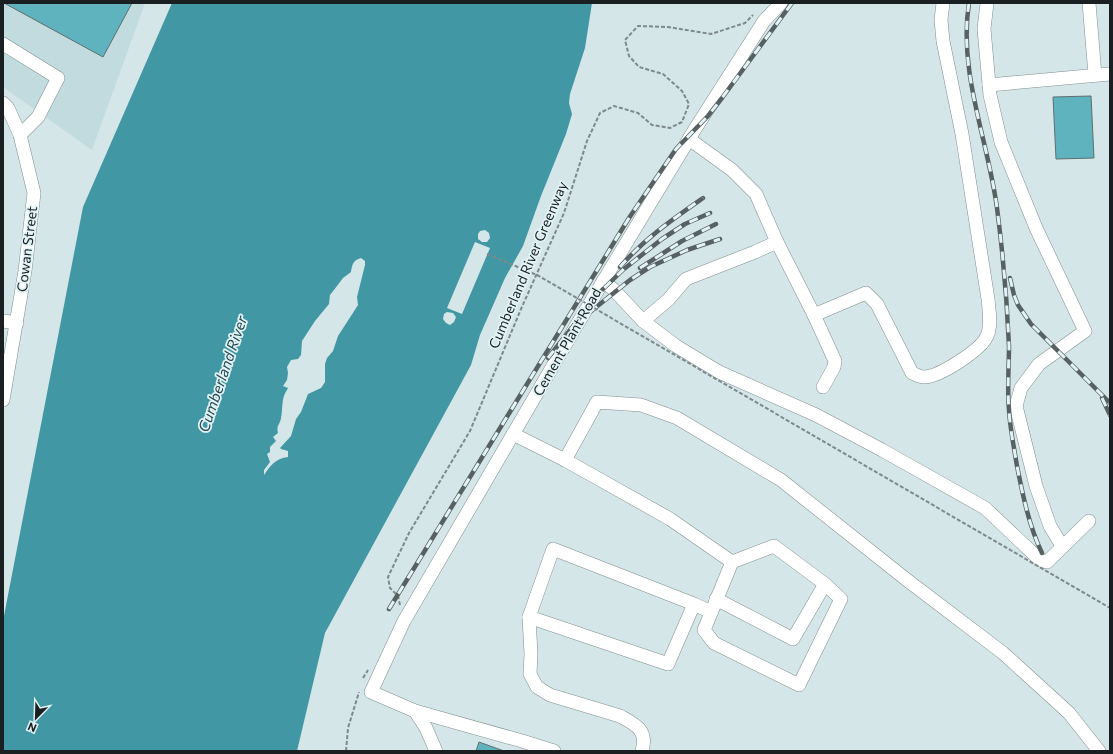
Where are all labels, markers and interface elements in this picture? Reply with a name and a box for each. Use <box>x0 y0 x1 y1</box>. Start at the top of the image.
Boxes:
street label: Cumberland River Greenway <box>485 179 570 351</box>
street label: Cowan Street <box>13 205 40 293</box>
street label: Cement Plant Road <box>529 285 604 399</box>
water label: Cumberland River <box>194 312 251 434</box>
north arrow <box>16 698 56 738</box>
text: N <box>26 720 38 735</box>

